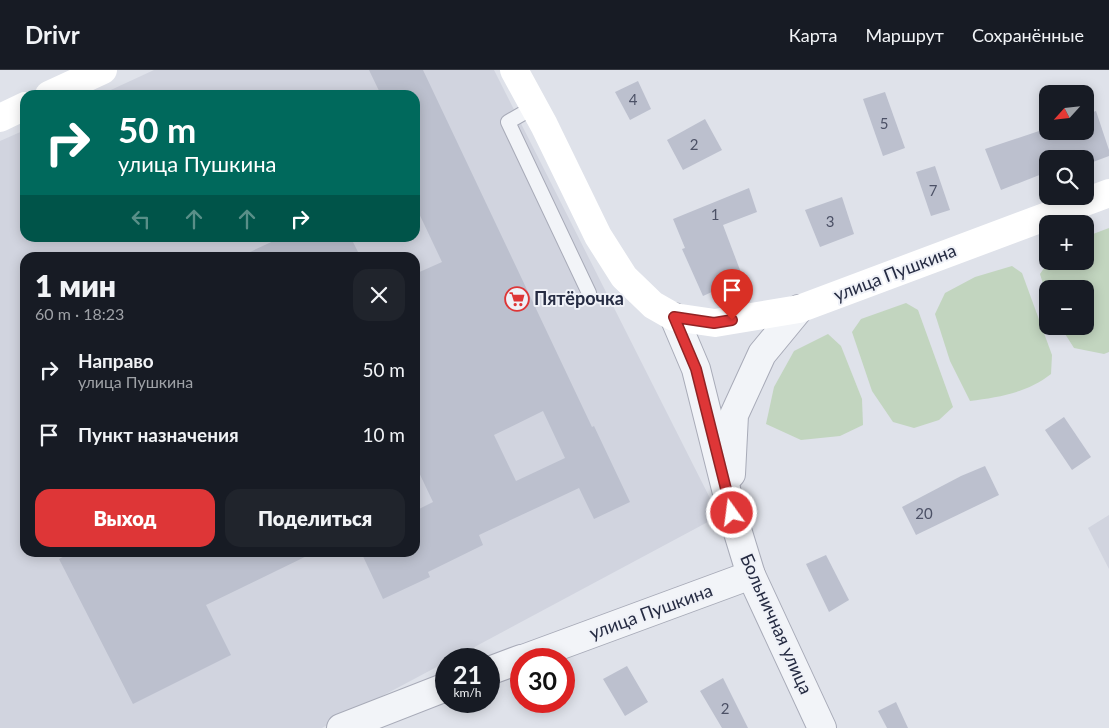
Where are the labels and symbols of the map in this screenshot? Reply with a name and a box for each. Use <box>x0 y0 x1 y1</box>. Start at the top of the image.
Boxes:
north arrow <box>1039 85 1094 140</box>
house number: 4 <box>629 90 638 108</box>
house number: 5 <box>880 114 888 132</box>
house number: 2 <box>690 135 698 153</box>
house number: 7 <box>929 181 938 199</box>
house number: 1 <box>711 205 719 223</box>
house number: 3 <box>826 212 834 230</box>
street label: улица Пушкина <box>830 239 959 306</box>
pin <box>711 269 753 320</box>
supermarket icon: Пятёрочка <box>504 286 530 312</box>
place label: Пятёрочка <box>534 287 624 309</box>
position arrow <box>705 486 757 538</box>
house number: 20 <box>915 504 933 522</box>
street label: Больничная улица <box>736 550 818 697</box>
street label: улица Пушкина <box>586 579 715 644</box>
speed limit sign: 30 <box>510 648 575 713</box>
house number: 2 <box>721 699 729 717</box>

